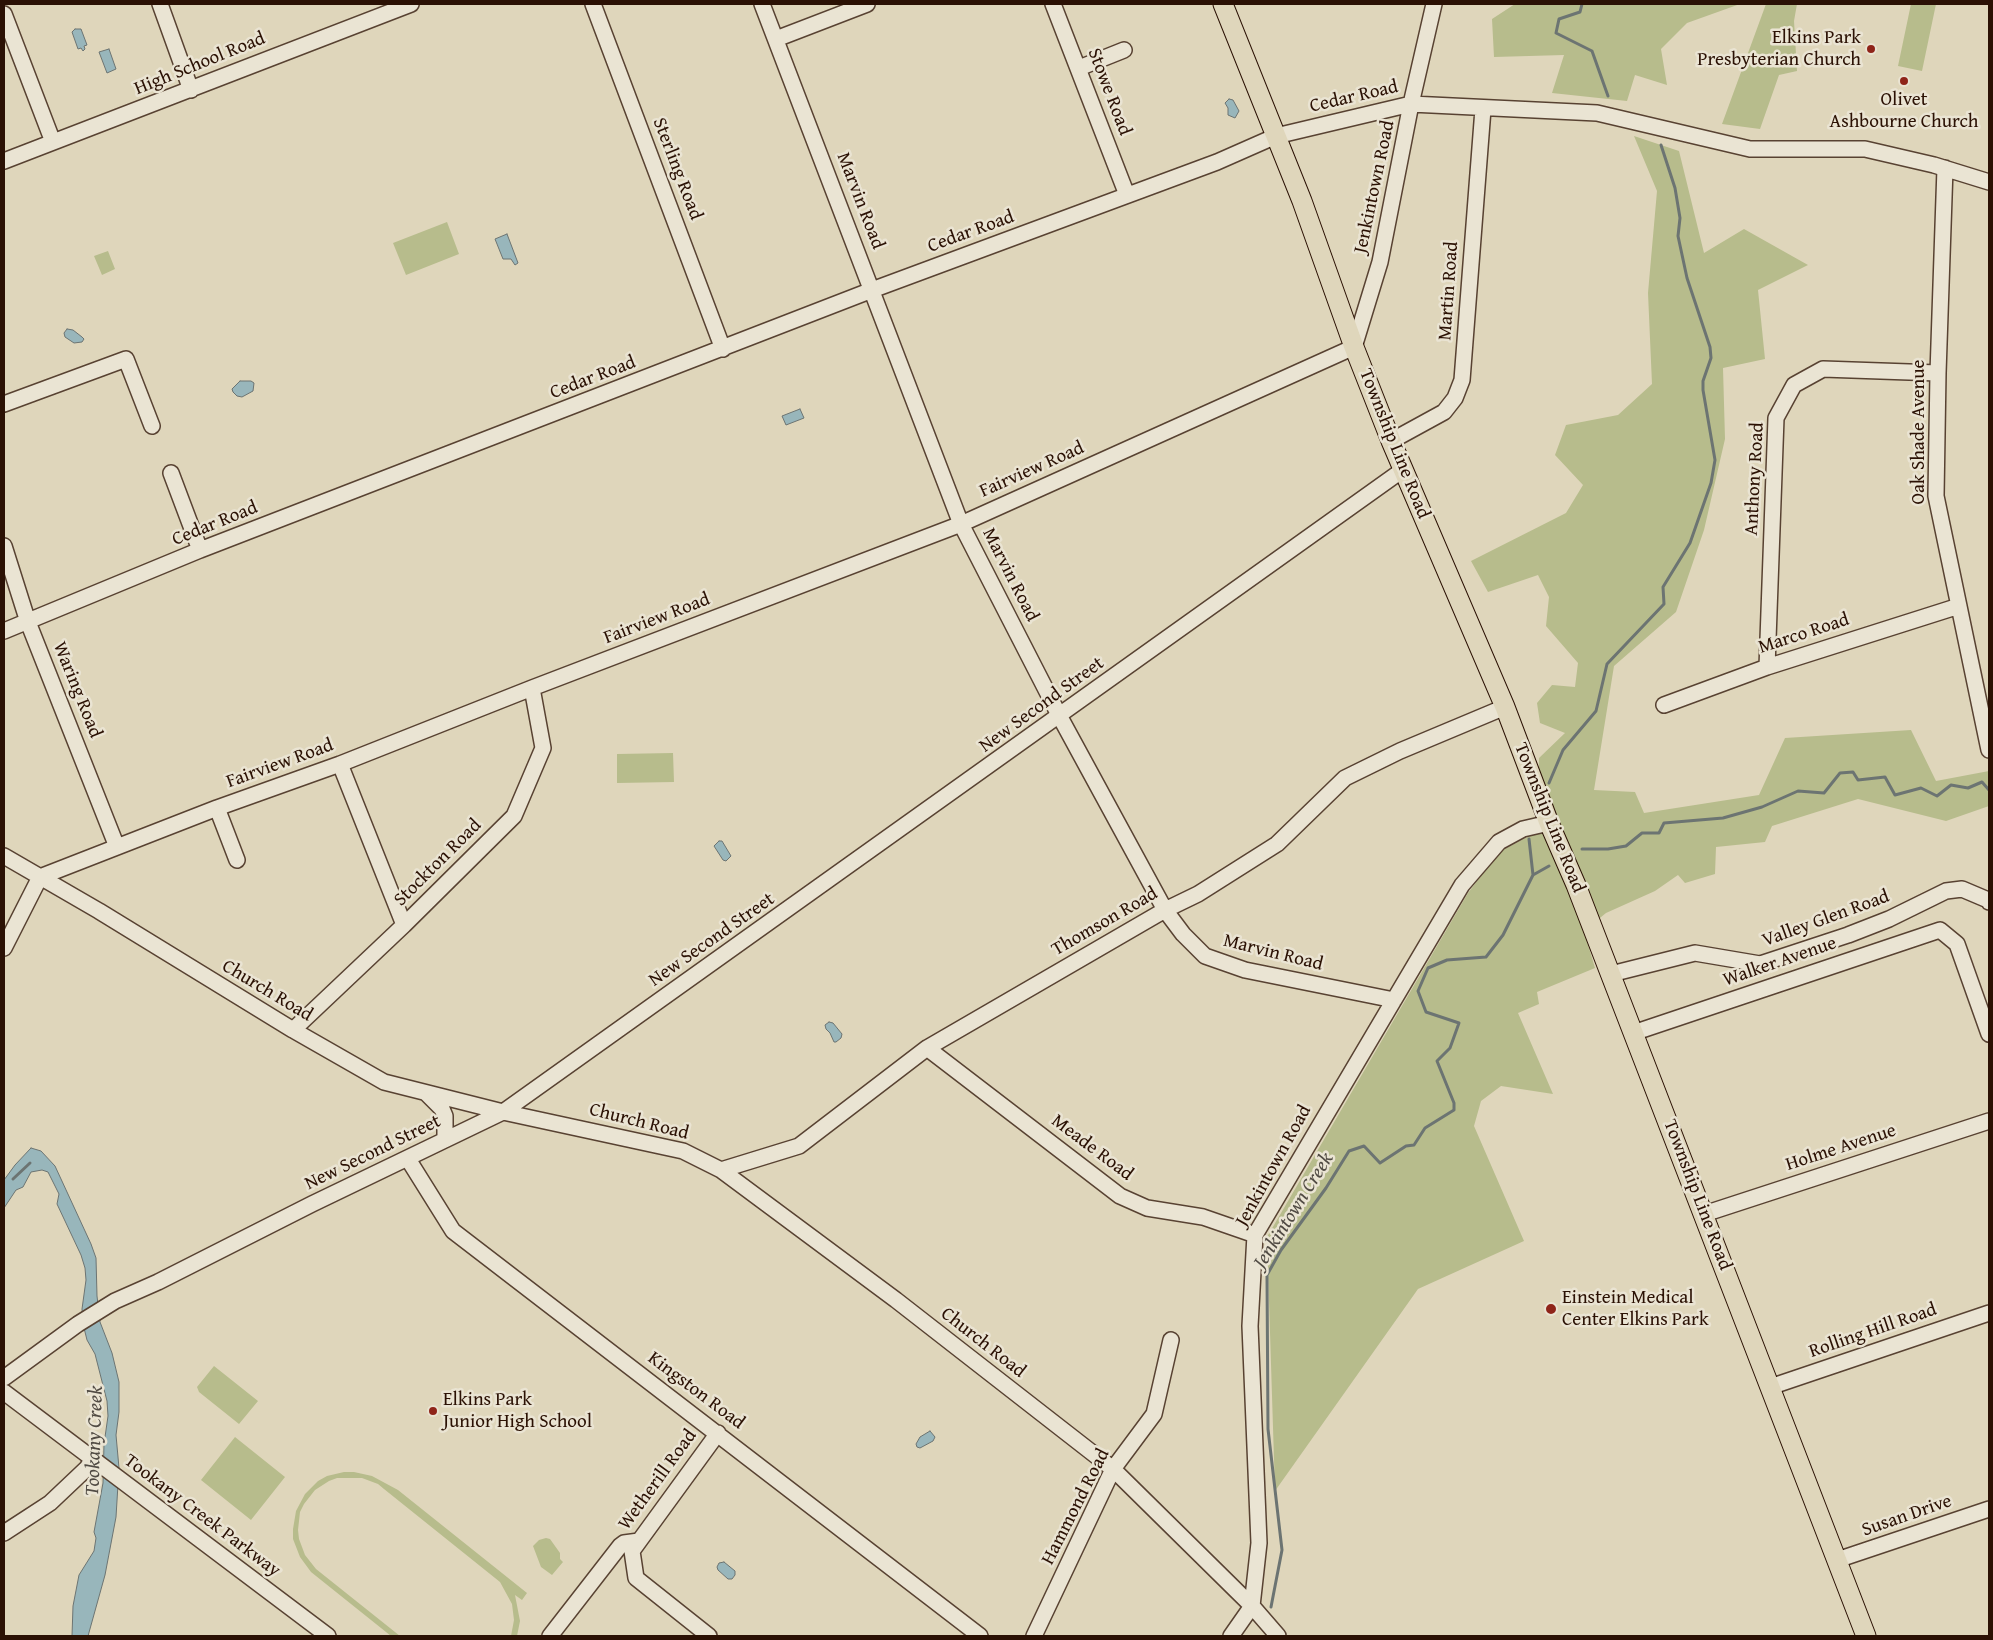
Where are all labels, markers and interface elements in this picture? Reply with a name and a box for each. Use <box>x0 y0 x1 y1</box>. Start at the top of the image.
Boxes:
street label: High School Road <box>131 27 269 101</box>
place label: Elkins Park Presbyterian Church <box>1697 27 1861 71</box>
marker: Elkins Park Presbyterian Church <box>1865 43 1877 55</box>
street label: Stowe Road <box>1082 45 1136 139</box>
marker: Olivet Ashbourne Church <box>1898 75 1910 87</box>
street label: Cedar Road <box>1308 76 1400 118</box>
place label: Olivet Ashbourne Church <box>1830 89 1978 133</box>
street label: Sterling Road <box>647 115 707 223</box>
street label: Jenkintown Road <box>1350 118 1400 256</box>
street label: Marvin Road <box>831 149 889 253</box>
street label: Cedar Road <box>925 206 1017 258</box>
street label: Martin Road <box>1434 241 1464 341</box>
street label: Cedar Road <box>547 351 639 405</box>
street label: Oak Shade Avenue <box>1908 360 1930 504</box>
street label: Township Line Road <box>1354 366 1434 522</box>
street label: Anthony Road <box>1741 422 1769 536</box>
street label: Fairview Road <box>976 437 1088 503</box>
street label: Cedar Road <box>169 497 261 551</box>
street label: Marvin Road <box>977 524 1043 626</box>
street label: Fairview Road <box>601 588 713 650</box>
street label: Marco Road <box>1756 609 1852 659</box>
street label: Waring Road <box>47 639 107 741</box>
street label: New Second Street <box>975 652 1109 758</box>
street label: Fairview Road <box>224 734 336 794</box>
street label: Township Line Road <box>1509 740 1589 896</box>
street label: Stockton Road <box>389 814 487 912</box>
street label: Thomson Road <box>1048 883 1162 961</box>
street label: Valley Glen Road <box>1759 885 1893 953</box>
street label: New Second Street <box>645 888 779 992</box>
street label: Marvin Road <box>1221 930 1325 976</box>
street label: Walker Avenue <box>1720 932 1840 992</box>
street label: Church Road <box>218 955 316 1027</box>
street label: Church Road <box>587 1099 691 1145</box>
street label: Jenkintown Road <box>1231 1101 1317 1231</box>
street label: New Second Street <box>301 1110 445 1196</box>
street label: Meade Road <box>1047 1110 1137 1186</box>
street label: Township Line Road <box>1658 1116 1736 1274</box>
street label: Holme Avenue <box>1783 1119 1899 1177</box>
water label: Jenkintown Creek <box>1249 1149 1339 1273</box>
place label: Einstein Medical Center Elkins Park <box>1562 1287 1709 1331</box>
street label: Rolling Hill Road <box>1806 1298 1940 1364</box>
marker: Einstein Medical Center Elkins Park <box>1544 1302 1558 1316</box>
street label: Church Road <box>936 1303 1030 1383</box>
street label: Kingston Road <box>643 1347 749 1435</box>
water label: Tookany Creek <box>81 1385 109 1497</box>
place label: Elkins Park Junior High School <box>443 1389 592 1433</box>
marker: Elkins Park Junior High School <box>427 1405 439 1417</box>
street label: Wetherill Road <box>614 1425 702 1535</box>
street label: Hammond Road <box>1037 1445 1115 1569</box>
street label: Tookany Creek Parkway <box>119 1450 285 1582</box>
street label: Susan Drive <box>1859 1490 1955 1542</box>

